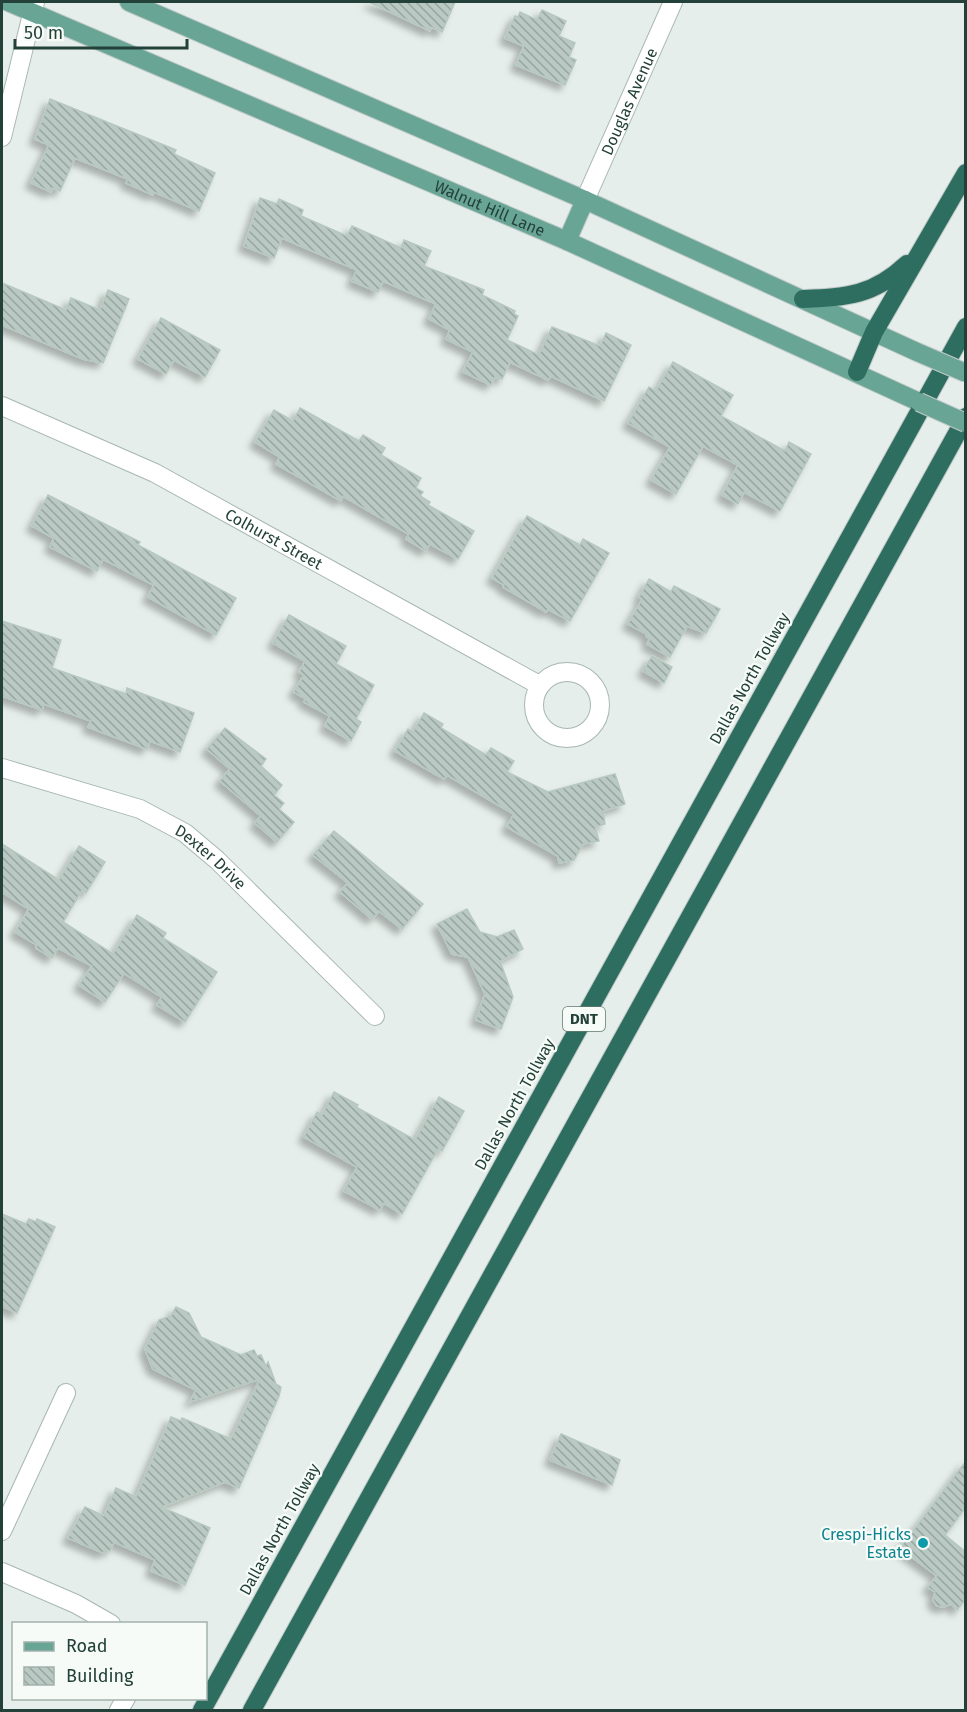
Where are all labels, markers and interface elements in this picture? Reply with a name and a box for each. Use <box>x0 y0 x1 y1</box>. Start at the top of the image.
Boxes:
scale bar <box>15 12 188 50</box>
text: 50 m <box>24 22 63 44</box>
street label: Douglas Avenue <box>597 45 661 158</box>
street label: Walnut Hill Lane <box>431 176 548 240</box>
street label: Colhurst Street <box>222 505 326 574</box>
street label: Dallas North Tollway <box>705 609 794 747</box>
street label: Dexter Drive <box>172 821 250 894</box>
road number: DNT <box>563 1007 605 1031</box>
street label: Dallas North Tollway <box>470 1035 559 1173</box>
street label: Dallas North Tollway <box>235 1460 324 1598</box>
place label: Crespi-Hicks Estate <box>821 1525 911 1562</box>
marker: Crespi-Hicks Estate <box>916 1536 930 1550</box>
legend <box>12 1622 207 1700</box>
text: Road <box>66 1635 108 1657</box>
text: Building <box>66 1665 134 1687</box>

